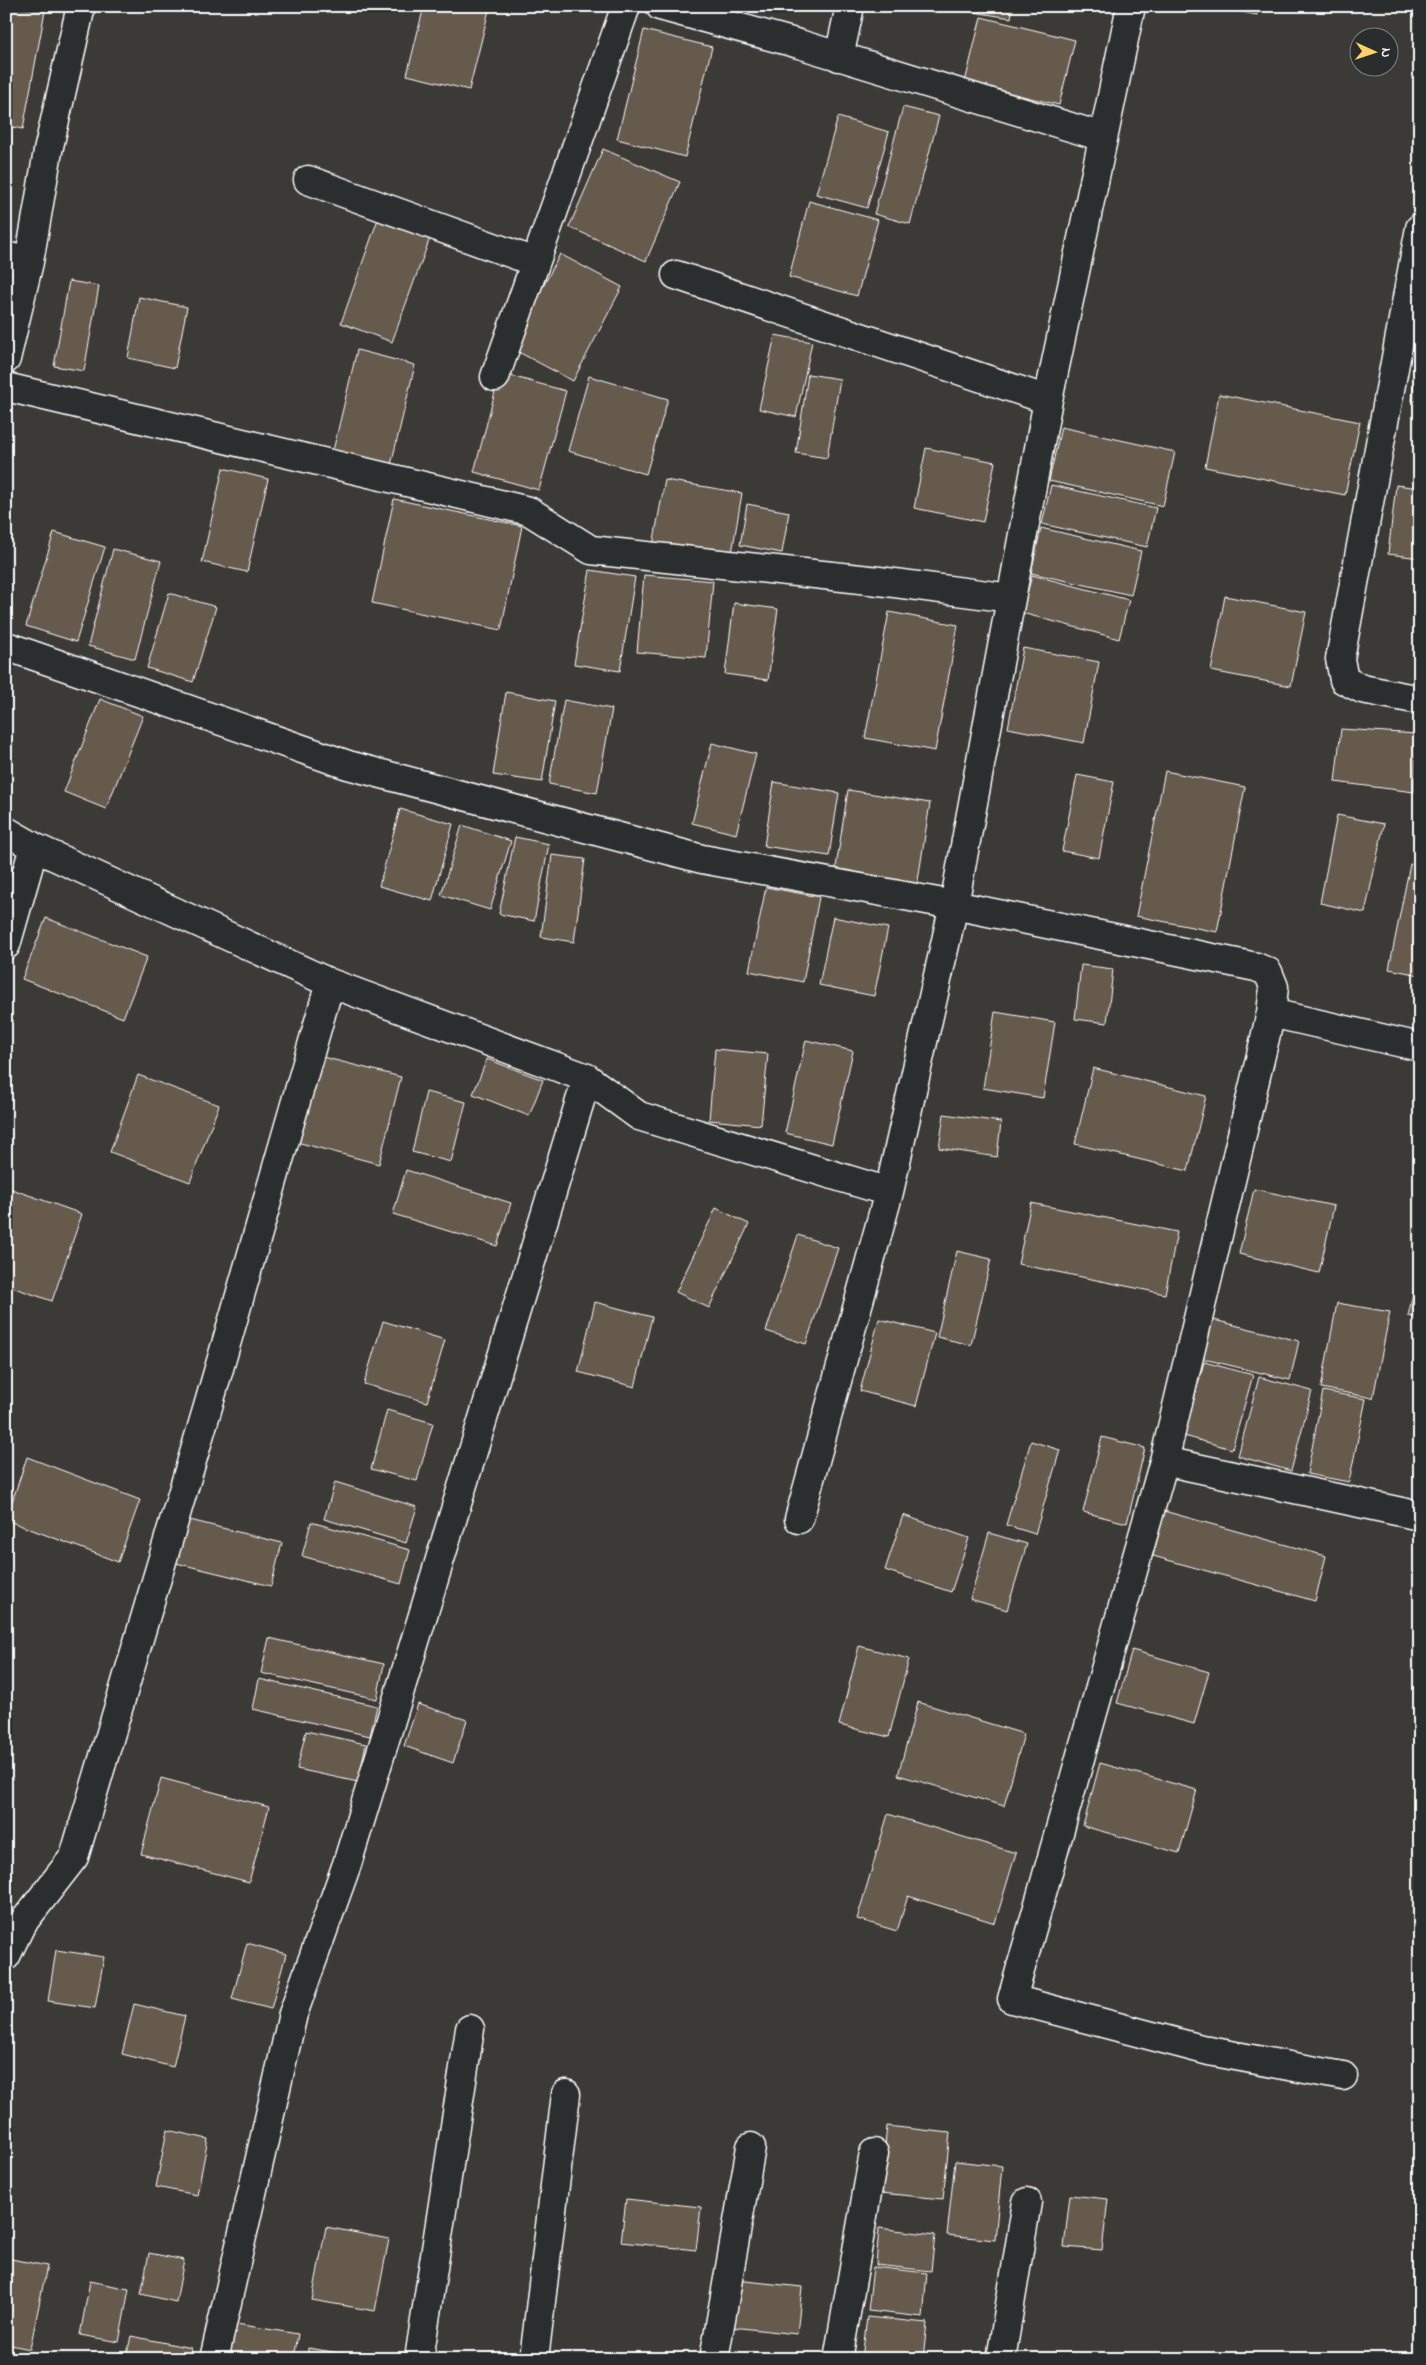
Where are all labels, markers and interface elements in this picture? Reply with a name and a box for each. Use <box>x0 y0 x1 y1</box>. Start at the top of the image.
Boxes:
north arrow <box>1348 28 1398 78</box>
text: N <box>1375 47 1396 58</box>

